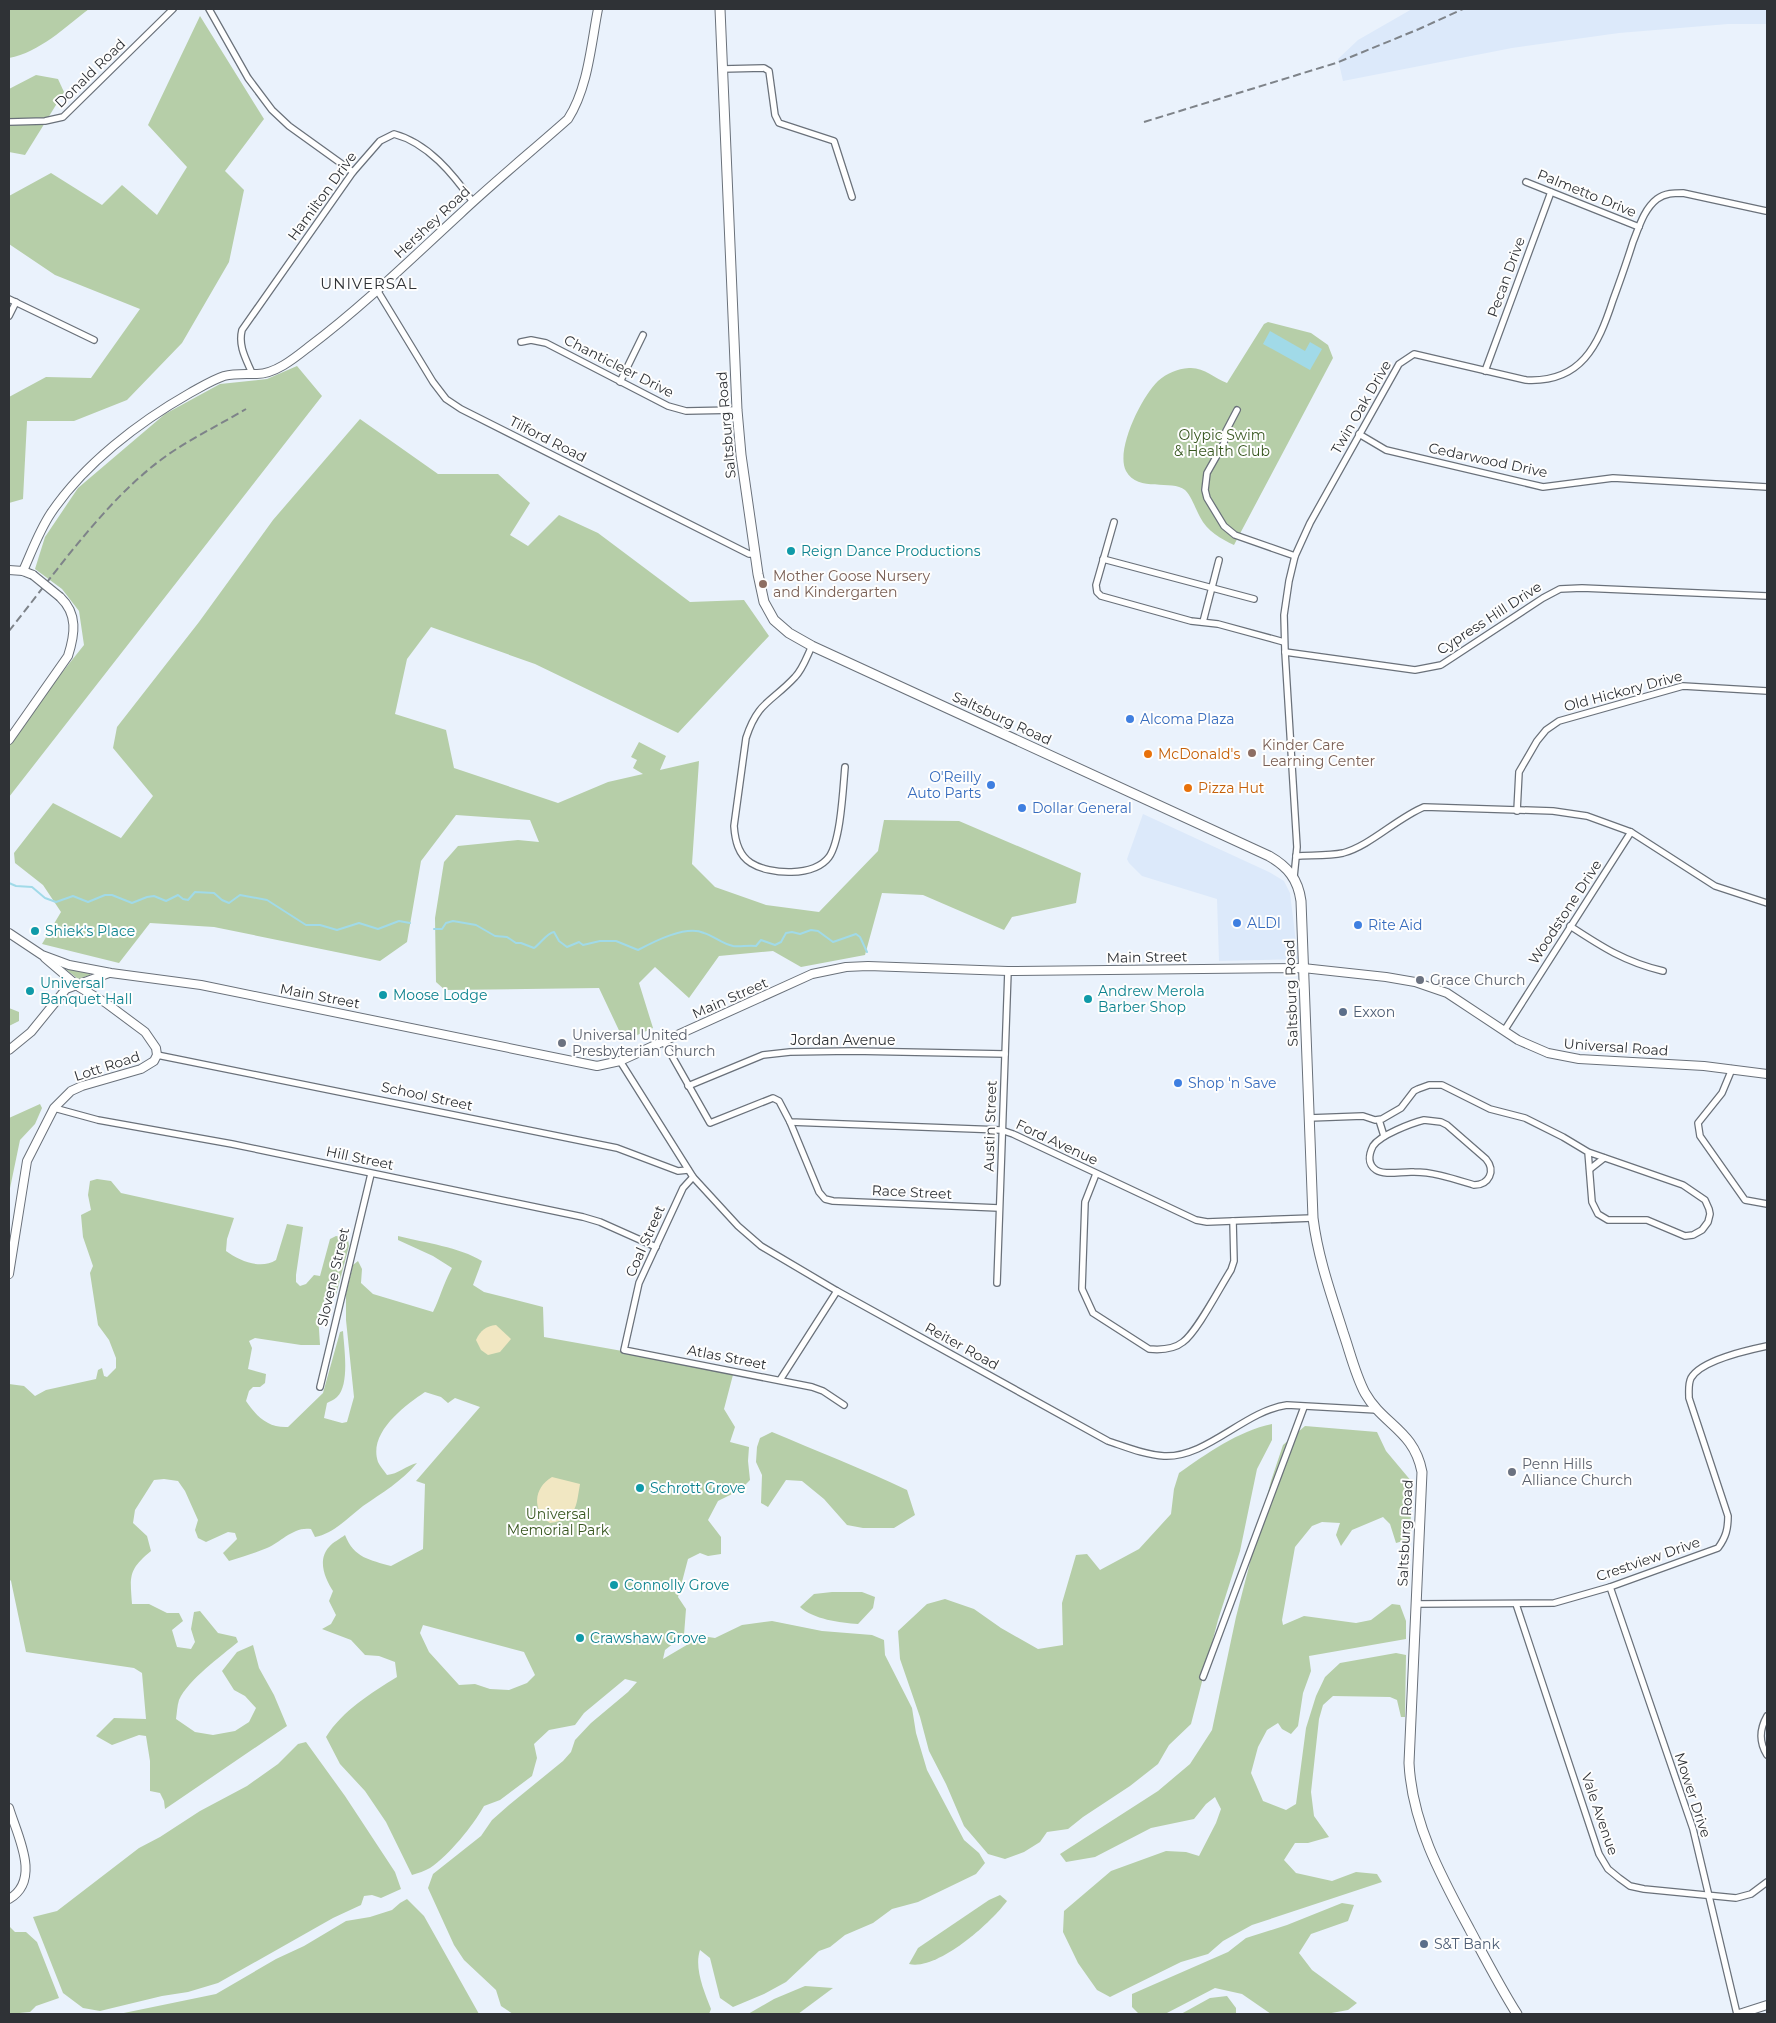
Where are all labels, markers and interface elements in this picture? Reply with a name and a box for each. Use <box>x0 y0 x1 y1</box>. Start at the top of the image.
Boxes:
street label: Donald Road <box>51 35 129 111</box>
street label: Hamilton Drive <box>284 148 360 244</box>
street label: Palmetto Drive <box>1535 165 1639 221</box>
street label: Hershey Road <box>390 182 474 262</box>
street label: Pecan Drive <box>1483 234 1529 320</box>
district label: UNIVERSAL <box>320 274 418 293</box>
street label: Chanticleer Drive <box>561 331 677 401</box>
street label: Twin Oak Drive <box>1327 357 1395 457</box>
street label: Saltsburg Road <box>712 371 740 479</box>
street label: Tilford Road <box>506 412 590 466</box>
park label: Olypic Swim & Health Club <box>1174 426 1270 460</box>
street label: Cedarwood Drive <box>1427 439 1549 481</box>
place label: Reign Dance Productions <box>801 542 981 560</box>
marker: Reign Dance Productions <box>785 545 797 557</box>
place label: Mother Goose Nursery and Kindergarten <box>773 567 931 601</box>
street label: Cypress Hill Drive <box>1433 577 1545 659</box>
marker: Mother Goose Nursery and Kindergarten <box>757 578 769 590</box>
street label: Old Hickory Drive <box>1562 667 1684 715</box>
street label: Saltsburg Road <box>950 687 1054 749</box>
place label: Alcoma Plaza <box>1140 710 1235 728</box>
marker: Alcoma Plaza <box>1124 713 1136 725</box>
place label: Kinder Care Learning Center <box>1262 736 1376 770</box>
place label: McDonald's <box>1158 745 1240 763</box>
marker: Kinder Care Learning Center <box>1246 747 1258 759</box>
marker: McDonald's <box>1142 748 1154 760</box>
place label: O'Reilly Auto Parts <box>907 768 981 802</box>
marker: O'Reilly Auto Parts <box>985 779 997 791</box>
place label: Pizza Hut <box>1198 779 1265 797</box>
marker: Pizza Hut <box>1182 782 1194 794</box>
place label: Dollar General <box>1032 799 1132 817</box>
marker: Dollar General <box>1016 802 1028 814</box>
street label: Woodstone Drive <box>1524 856 1606 968</box>
place label: ALDI <box>1247 914 1281 932</box>
place label: Rite Aid <box>1368 916 1423 934</box>
marker: ALDI <box>1231 917 1243 929</box>
marker: Rite Aid <box>1352 919 1364 931</box>
place label: Shiek's Place <box>45 922 135 940</box>
marker: Shiek's Place <box>29 925 41 937</box>
street label: Saltsburg Road <box>1280 939 1302 1047</box>
street label: Main Street <box>1106 947 1188 967</box>
place label: Grace Church <box>1430 971 1525 989</box>
street label: Main Street <box>689 973 771 1023</box>
place label: Universal Banquet Hall <box>40 974 132 1008</box>
marker: Grace Church <box>1414 974 1426 986</box>
street label: Main Street <box>279 979 362 1013</box>
place label: Andrew Merola Barber Shop <box>1098 982 1205 1016</box>
marker: Universal Banquet Hall <box>24 985 36 997</box>
place label: Moose Lodge <box>393 986 487 1004</box>
marker: Moose Lodge <box>377 989 389 1001</box>
marker: Andrew Merola Barber Shop <box>1082 993 1094 1005</box>
place label: Exxon <box>1353 1003 1395 1021</box>
marker: Exxon <box>1337 1006 1349 1018</box>
place label: Universal United Presbyterian Church <box>572 1026 715 1060</box>
street label: Jordan Avenue <box>790 1031 895 1049</box>
street label: Universal Road <box>1563 1034 1669 1060</box>
marker: Universal United Presbyterian Church <box>556 1037 568 1049</box>
street label: Lott Road <box>72 1047 142 1085</box>
place label: Shop 'n Save <box>1188 1074 1277 1092</box>
marker: Shop 'n Save <box>1172 1077 1184 1089</box>
street label: School Street <box>380 1078 475 1115</box>
street label: Austin Street <box>979 1080 1001 1172</box>
street label: Ford Avenue <box>1013 1115 1101 1169</box>
street label: Hill Street <box>325 1142 396 1174</box>
street label: Race Street <box>871 1181 953 1203</box>
street label: Coal Street <box>621 1202 669 1280</box>
street label: Slovene Street <box>313 1226 353 1328</box>
street label: Reiter Road <box>922 1318 1002 1374</box>
street label: Atlas Street <box>686 1340 769 1374</box>
place label: Penn Hills Alliance Church <box>1522 1455 1632 1489</box>
marker: Penn Hills Alliance Church <box>1506 1466 1518 1478</box>
place label: Schrott Grove <box>650 1479 746 1497</box>
street label: Saltsburg Road <box>1393 1479 1417 1587</box>
marker: Schrott Grove <box>634 1482 646 1494</box>
park label: Universal Memorial Park <box>507 1505 610 1539</box>
street label: Crestview Drive <box>1594 1533 1702 1585</box>
place label: Connolly Grove <box>624 1576 729 1594</box>
marker: Connolly Grove <box>608 1579 620 1591</box>
place label: Crawshaw Grove <box>590 1629 706 1647</box>
marker: Crawshaw Grove <box>574 1632 586 1644</box>
street label: Mower Drive <box>1671 1750 1715 1840</box>
street label: Vale Avenue <box>1577 1770 1623 1858</box>
place label: S&T Bank <box>1434 1935 1501 1953</box>
marker: S&T Bank <box>1418 1938 1430 1950</box>

